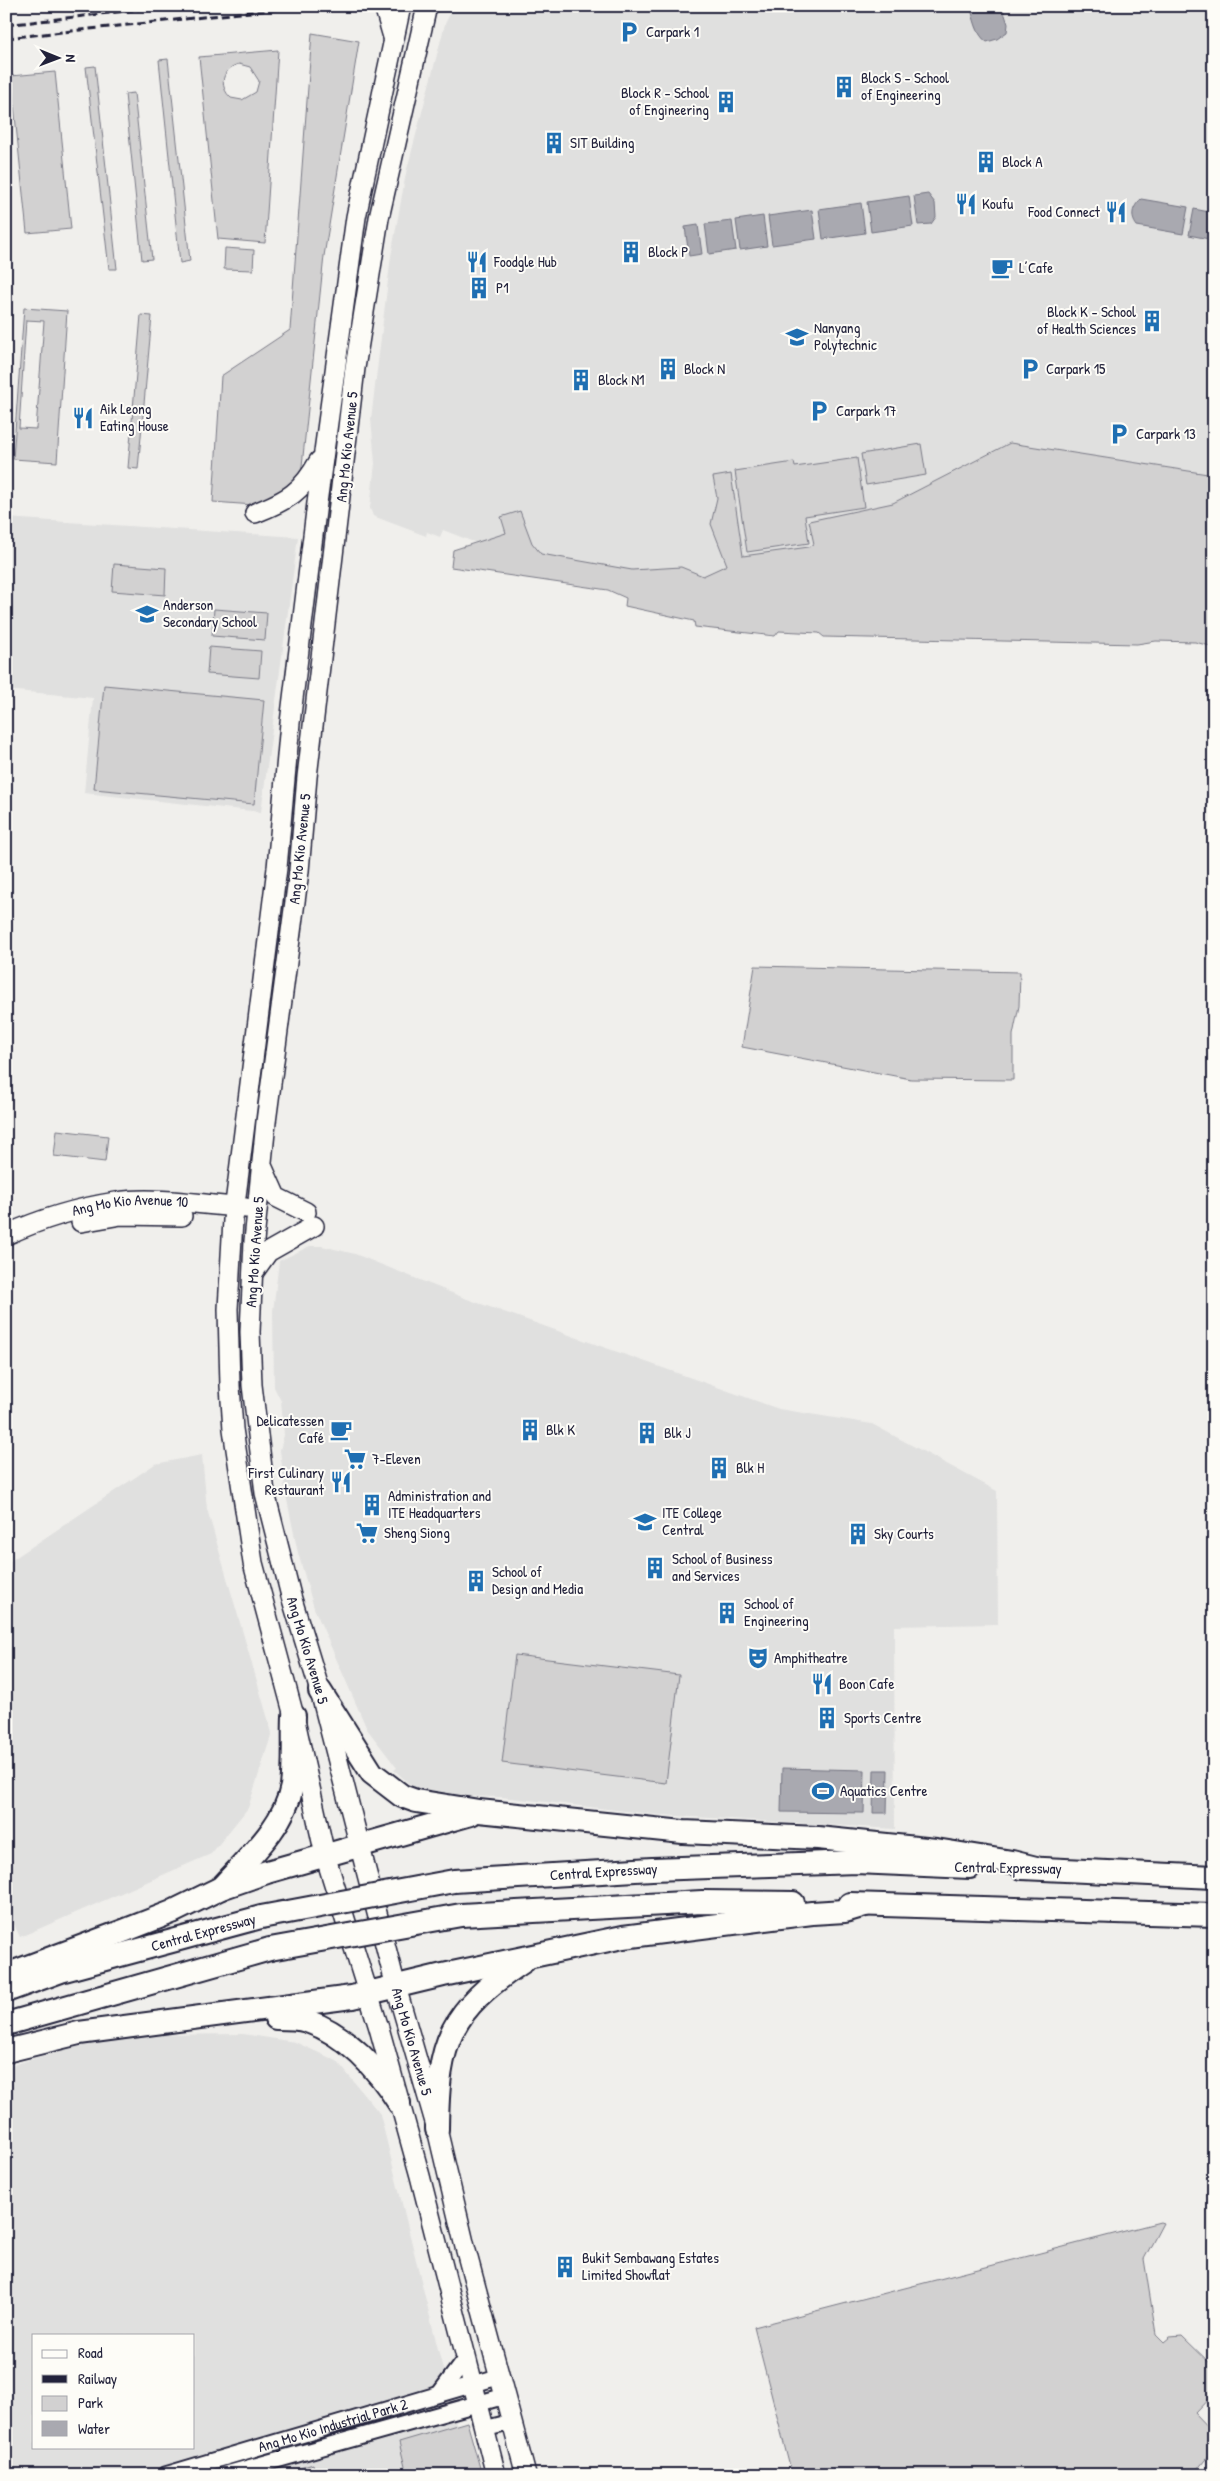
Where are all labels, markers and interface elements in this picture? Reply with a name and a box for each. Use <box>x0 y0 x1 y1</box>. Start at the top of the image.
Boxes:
parking icon: Carpark 1 <box>616 19 642 45</box>
place label: Carpark 1 <box>646 21 699 42</box>
north arrow <box>32 32 82 82</box>
text: N <box>62 54 81 63</box>
place label: Block S - School of Engineering <box>861 67 949 105</box>
building icon: Block S - School of Engineering <box>831 74 857 100</box>
place label: Block R - School of Engineering <box>621 82 709 120</box>
building icon: Block R - School of Engineering <box>713 89 739 115</box>
building icon: SIT Building <box>541 130 567 156</box>
place label: SIT Building <box>570 132 635 153</box>
building icon: Block A <box>973 149 999 175</box>
place label: Block A <box>1002 151 1043 172</box>
restaurant icon: Koufu <box>953 191 979 217</box>
place label: Koufu <box>982 193 1013 214</box>
restaurant icon: Food Connect <box>1103 199 1129 225</box>
place label: Food Connect <box>1027 201 1101 222</box>
building icon: Block P <box>618 239 644 265</box>
place label: Block P <box>648 241 688 262</box>
restaurant icon: Foodgle Hub <box>464 249 490 275</box>
place label: Foodgle Hub <box>493 251 557 272</box>
cafe icon: L’Cafe <box>989 255 1015 281</box>
place label: L’Cafe <box>1019 257 1053 278</box>
building icon: P1 <box>466 275 492 301</box>
place label: P1 <box>496 277 509 298</box>
place label: Block K - School of Health Sciences <box>1037 301 1136 339</box>
building icon: Block K - School of Health Sciences <box>1139 308 1165 334</box>
place label: Nanyang Polytechnic <box>814 317 877 355</box>
school or university icon: Nanyang Polytechnic <box>784 324 810 350</box>
building icon: Block N <box>655 356 681 382</box>
parking icon: Carpark 15 <box>1017 356 1043 382</box>
place label: Block N <box>684 358 725 379</box>
place label: Carpark 15 <box>1046 358 1106 379</box>
building icon: Block N1 <box>568 367 594 393</box>
place label: Block N1 <box>598 369 645 390</box>
street label: Ang Mo Kio Avenue 5 <box>330 390 363 503</box>
place label: Aik Leong Eating House <box>100 398 169 436</box>
parking icon: Carpark 17 <box>806 398 832 424</box>
place label: Carpark 17 <box>836 400 897 421</box>
restaurant icon: Aik Leong Eating House <box>70 405 96 431</box>
parking icon: Carpark 13 <box>1106 421 1132 447</box>
place label: Carpark 13 <box>1136 423 1196 444</box>
place label: Anderson Secondary School <box>163 594 257 632</box>
school or university icon: Anderson Secondary School <box>134 601 160 627</box>
street label: Ang Mo Kio Avenue 5 <box>283 792 316 905</box>
street label: Ang Mo Kio Avenue 10 <box>69 1189 190 1221</box>
street label: Ang Mo Kio Avenue 5 <box>240 1195 269 1308</box>
place label: Delicatessen Café <box>256 1410 324 1448</box>
cafe icon: Delicatessen Café <box>328 1417 354 1443</box>
building icon: Blk K <box>517 1417 543 1443</box>
place label: Blk K <box>546 1419 575 1440</box>
building icon: Blk J <box>634 1420 660 1446</box>
place label: Blk J <box>664 1422 691 1443</box>
supermarket icon: 7-Eleven <box>342 1446 368 1472</box>
place label: 7-Eleven <box>372 1448 421 1469</box>
building icon: Blk H <box>706 1455 732 1481</box>
place label: Blk H <box>736 1457 764 1478</box>
place label: First Culinary Restaurant <box>248 1462 325 1500</box>
restaurant icon: First Culinary Restaurant <box>328 1469 354 1495</box>
place label: Administration and ITE Headquarters <box>388 1485 491 1523</box>
building icon: Administration and ITE Headquarters <box>359 1492 385 1518</box>
place label: ITE College Central <box>662 1502 722 1540</box>
school or university icon: ITE College Central <box>632 1509 658 1535</box>
supermarket icon: Sheng Siong <box>354 1520 380 1546</box>
building icon: Sky Courts <box>845 1521 871 1547</box>
place label: Sheng Siong <box>384 1522 450 1543</box>
place label: Sky Courts <box>874 1523 934 1544</box>
place label: School of Business and Services <box>672 1548 773 1586</box>
building icon: School of Business and Services <box>642 1555 668 1581</box>
place label: School of Design and Media <box>492 1561 583 1599</box>
building icon: School of Design and Media <box>463 1568 489 1594</box>
place label: School of Engineering <box>744 1593 809 1631</box>
street label: Ang Mo Kio Avenue 5 <box>282 1594 334 1707</box>
building icon: School of Engineering <box>714 1600 740 1626</box>
theatre icon: Amphitheatre <box>745 1645 771 1671</box>
place label: Amphitheatre <box>774 1647 848 1668</box>
restaurant icon: Boon Cafe <box>809 1671 835 1697</box>
place label: Boon Cafe <box>839 1673 894 1694</box>
building icon: Sports Centre <box>814 1705 840 1731</box>
place label: Sports Centre <box>844 1707 921 1728</box>
sports icon: Aquatics Centre <box>810 1778 836 1804</box>
place label: Aquatics Centre <box>840 1780 928 1801</box>
street label: Central Expressway <box>954 1856 1062 1879</box>
street label: Central Expressway <box>549 1858 658 1885</box>
street label: Central Expressway <box>149 1908 258 1956</box>
street label: Ang Mo Kio Avenue 5 <box>387 1985 438 2098</box>
place label: Bukit Sembawang Estates Limited Showflat <box>582 2247 719 2285</box>
building icon: Bukit Sembawang Estates Limited Showflat <box>552 2254 578 2280</box>
legend <box>32 2334 195 2448</box>
text: Road <box>78 2342 103 2363</box>
text: Railway <box>78 2368 117 2389</box>
text: Park <box>78 2392 103 2413</box>
street label: Ang Mo Kio Industrial Park 2 <box>256 2393 410 2457</box>
text: Water <box>78 2418 110 2439</box>

